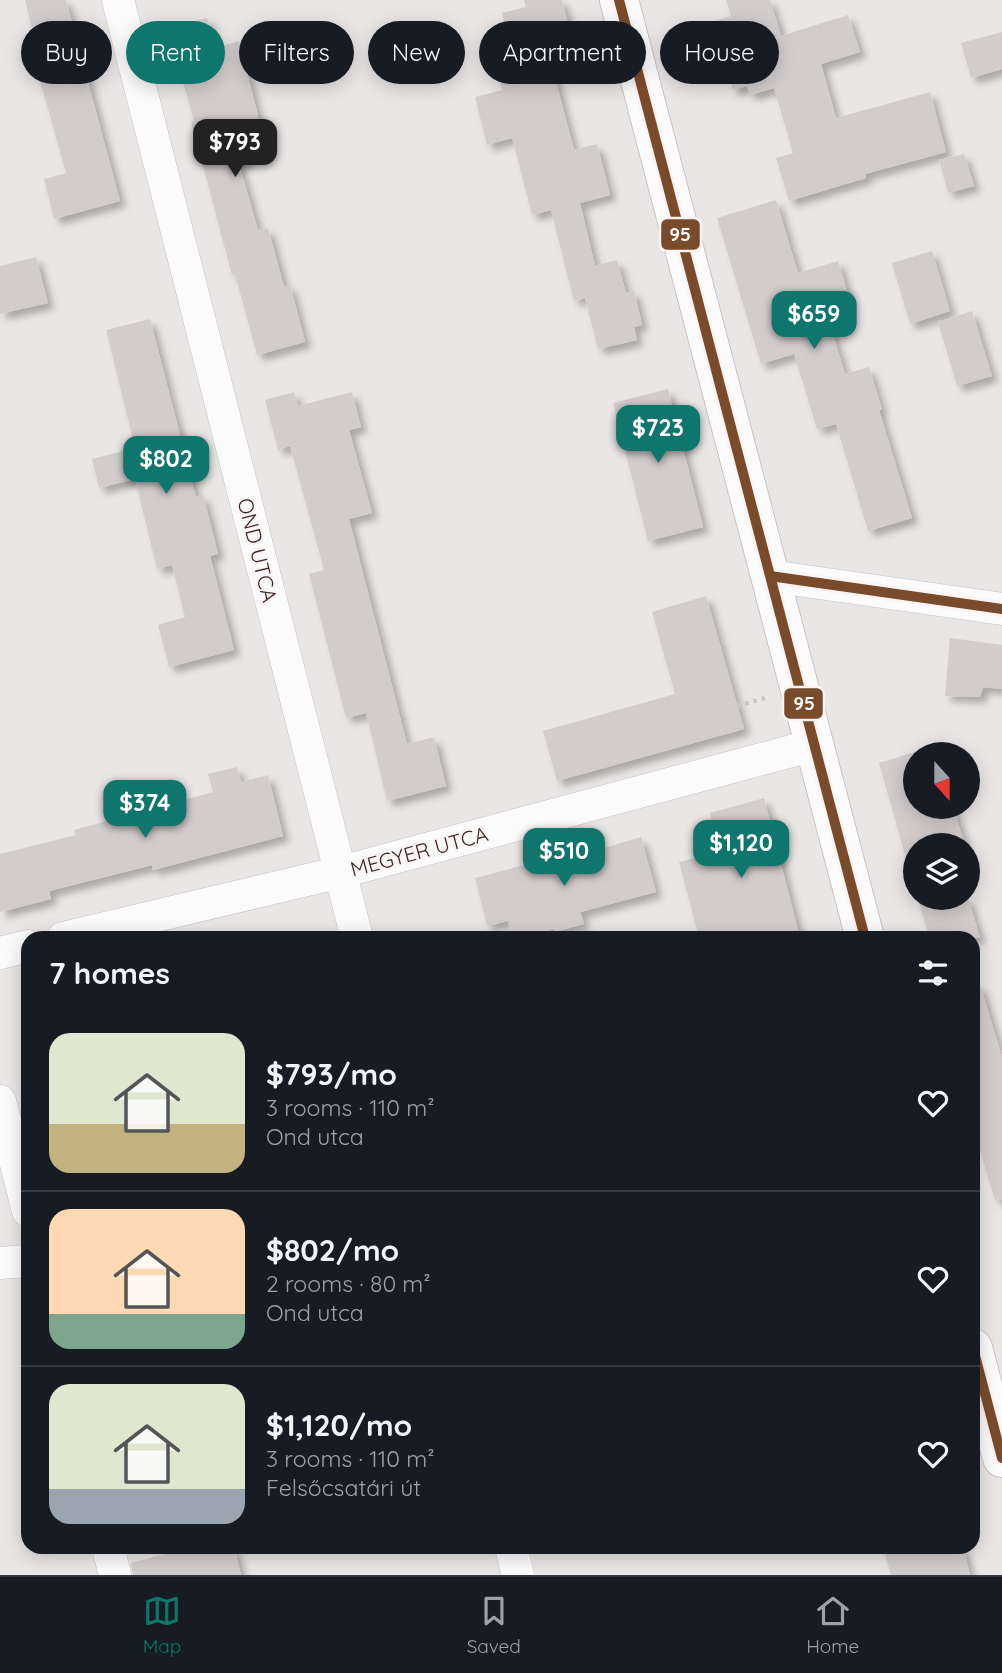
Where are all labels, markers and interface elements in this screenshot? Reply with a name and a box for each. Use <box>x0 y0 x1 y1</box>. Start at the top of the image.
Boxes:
chip: Buy <box>21 21 112 84</box>
chip: Rent <box>126 21 225 84</box>
chip: Filters <box>239 21 354 84</box>
chip: New <box>368 21 465 84</box>
chip: Apartment <box>479 21 646 84</box>
chip: House <box>660 21 779 84</box>
pin: $793 <box>194 120 276 179</box>
text: $793 <box>209 127 261 156</box>
line badge: 95 <box>660 218 701 251</box>
text: 95 <box>669 222 691 246</box>
pin: $659 <box>773 292 855 351</box>
text: $659 <box>788 299 840 328</box>
pin: $723 <box>617 406 699 465</box>
text: $723 <box>632 413 684 442</box>
pin: $802 <box>125 436 207 496</box>
text: $802 <box>139 444 193 473</box>
street label: OND UTCA <box>232 495 284 605</box>
line badge: 95 <box>783 687 824 720</box>
text: 95 <box>793 691 815 715</box>
north arrow <box>903 742 980 819</box>
map controls <box>903 742 980 910</box>
pin: $374 <box>104 780 186 840</box>
text: $374 <box>119 788 171 817</box>
street label: MEGYER UTCA <box>347 820 491 882</box>
pin: $1,120 <box>684 820 798 880</box>
pin: $510 <box>523 828 605 888</box>
text: $1,120 <box>709 828 773 857</box>
button: layers <box>903 833 980 910</box>
text: $510 <box>539 836 589 865</box>
text: 7 homes <box>49 954 170 992</box>
icon: filters <box>914 954 952 992</box>
text: $793/mo <box>266 1055 397 1093</box>
icon: home <box>105 1061 189 1145</box>
icon: heart <box>914 1084 952 1122</box>
text: 3 rooms · 110 m² <box>266 1093 435 1122</box>
text: Ond utca <box>266 1122 364 1151</box>
text: $802/mo <box>266 1231 399 1269</box>
icon: home <box>105 1237 189 1321</box>
icon: heart <box>914 1260 952 1298</box>
text: 2 rooms · 80 m² <box>266 1269 431 1298</box>
text: Ond utca <box>266 1298 364 1327</box>
text: $1,120/mo <box>266 1406 412 1444</box>
icon: home <box>105 1412 189 1496</box>
icon: heart <box>914 1435 952 1473</box>
text: 3 rooms · 110 m² <box>266 1444 435 1473</box>
text: Felsőcsatári út <box>266 1473 421 1502</box>
tab: Map <box>143 1592 181 1658</box>
tab: Saved <box>467 1592 521 1658</box>
tab: Home <box>806 1592 859 1658</box>

